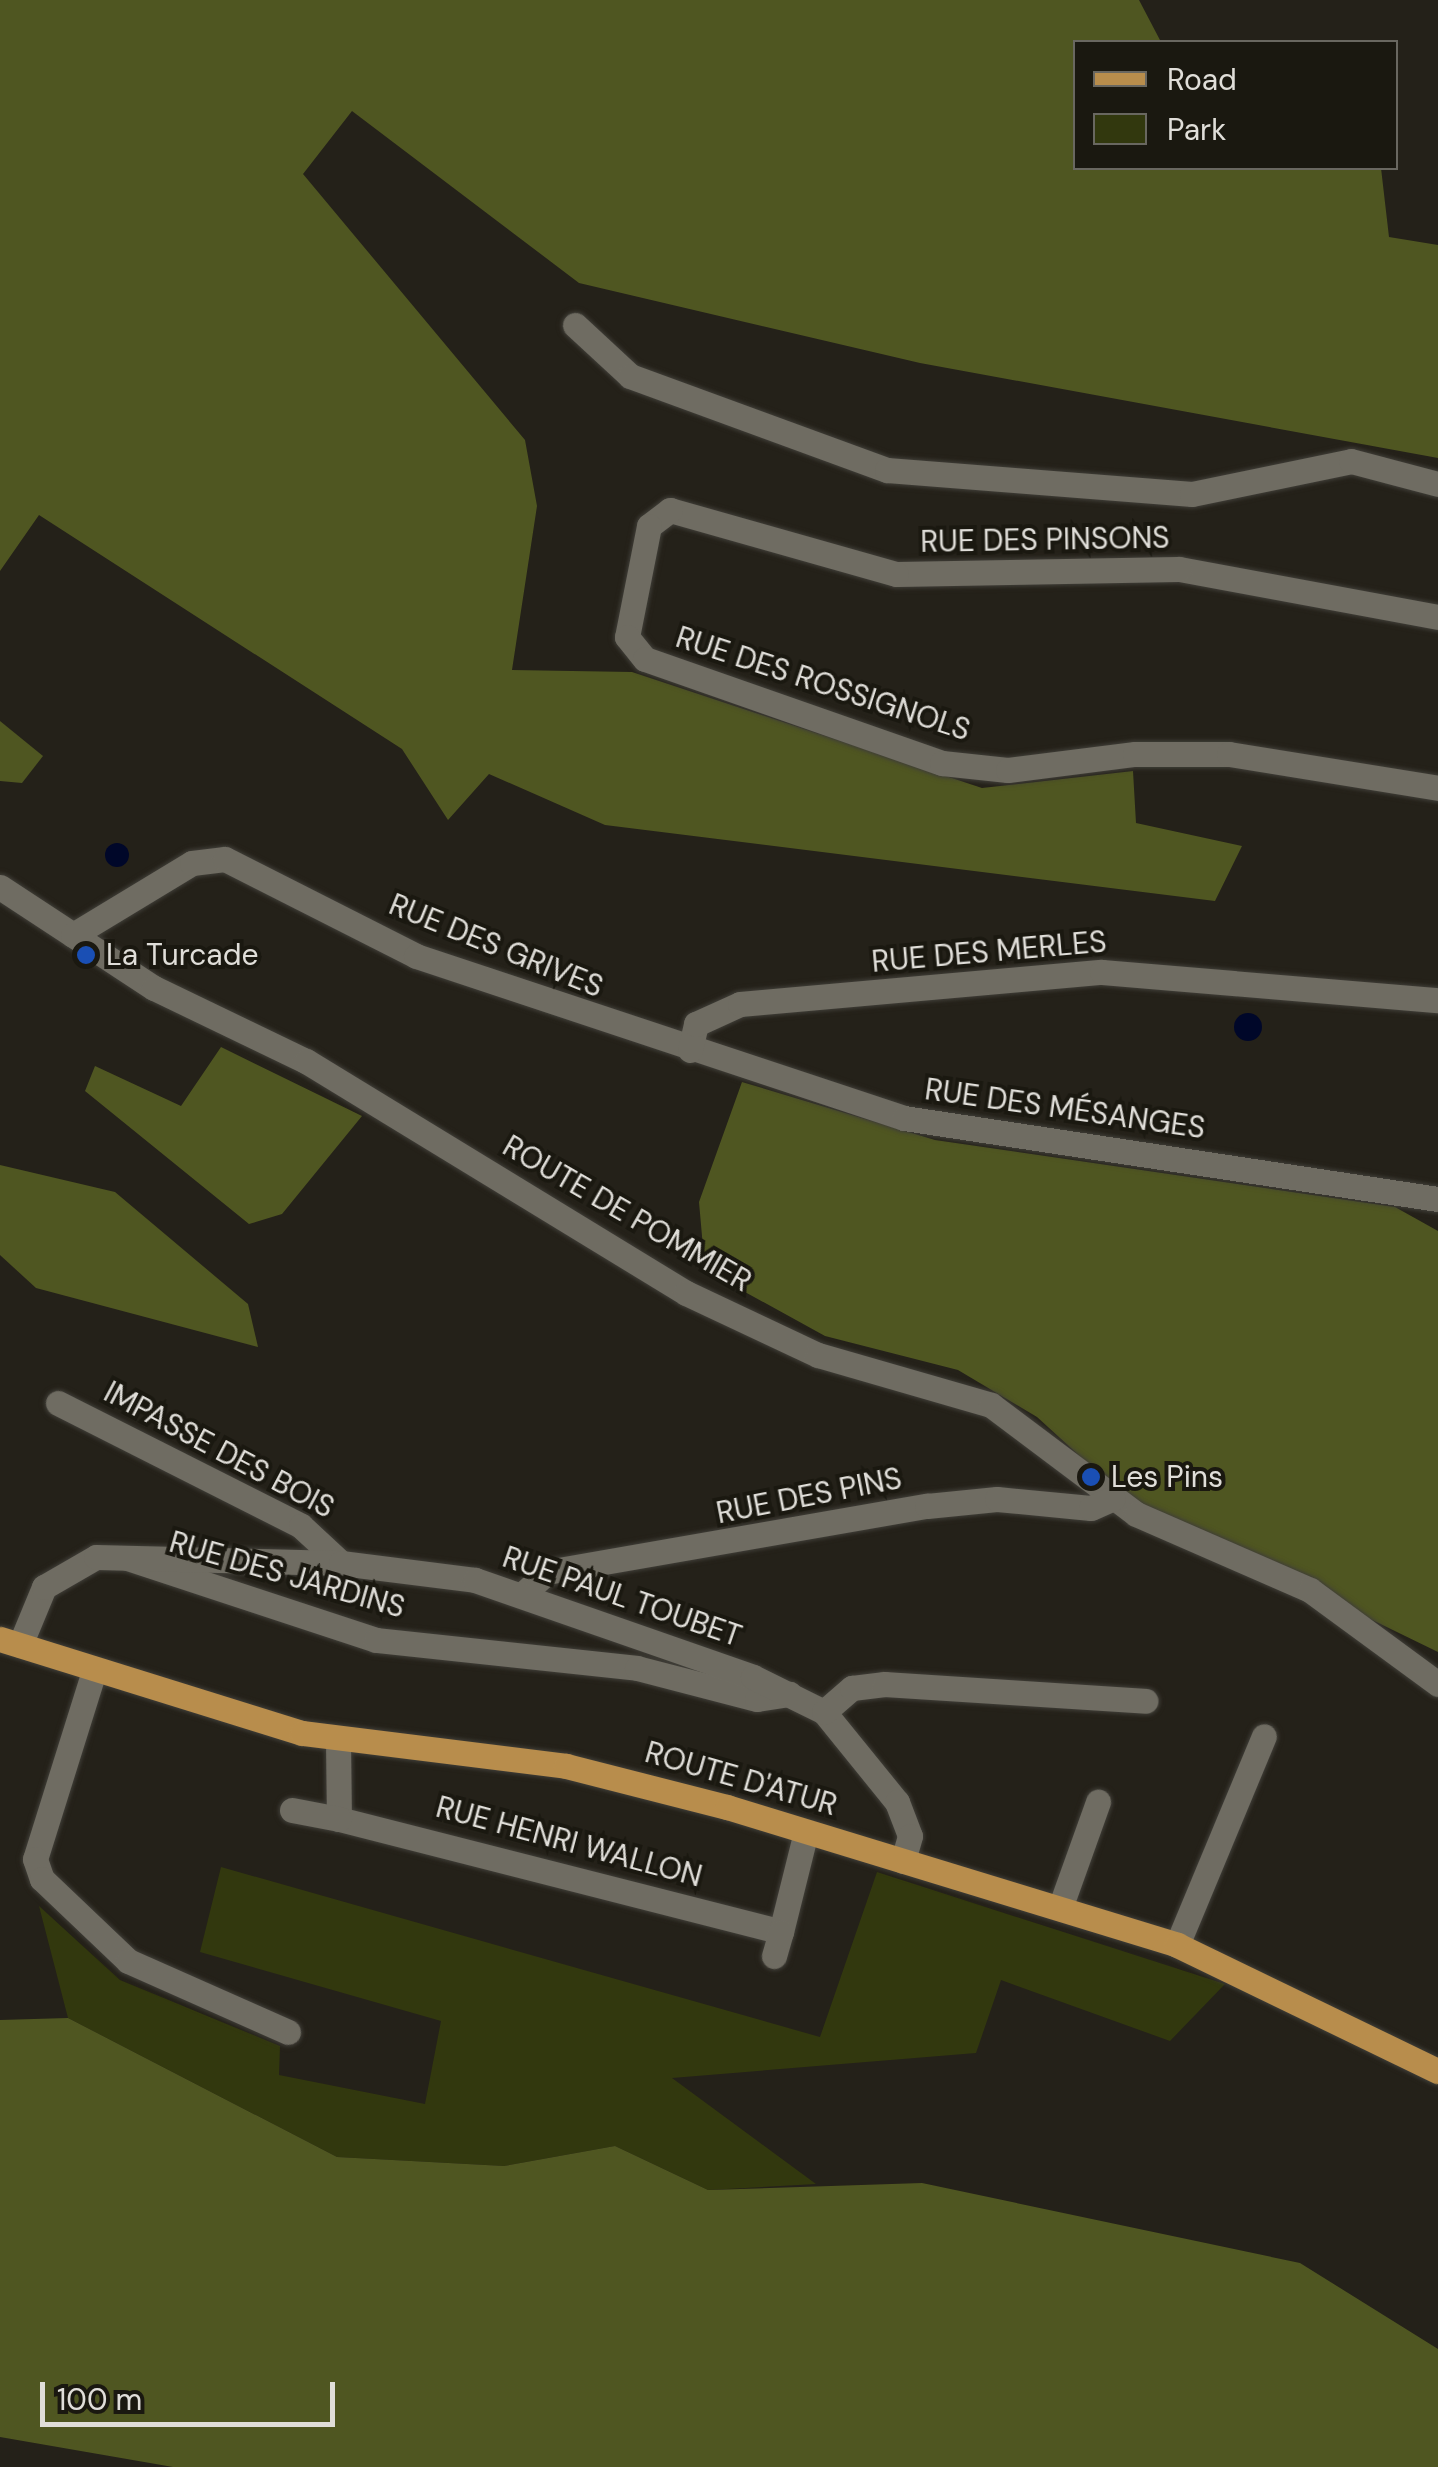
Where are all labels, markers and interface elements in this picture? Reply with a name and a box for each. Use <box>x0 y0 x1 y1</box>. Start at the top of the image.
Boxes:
legend <box>1073 40 1398 170</box>
text: Road <box>1167 60 1237 99</box>
text: Park <box>1167 110 1226 149</box>
street label: RUE DES PINSONS <box>920 520 1170 560</box>
street label: RUE DES ROSSIGNOLS <box>671 619 975 749</box>
street label: RUE DES GRIVES <box>384 887 608 1005</box>
street label: RUE DES MERLES <box>870 924 1108 980</box>
place label: La Turcade <box>106 937 258 973</box>
marker: La Turcade <box>75 944 97 966</box>
street label: RUE DES MÉSANGES <box>923 1072 1207 1146</box>
street label: ROUTE DE POMMIER <box>496 1128 758 1300</box>
street label: IMPASSE DES BOIS <box>98 1374 340 1526</box>
place label: Les Pins <box>1111 1459 1223 1495</box>
street label: RUE DES PINS <box>713 1460 905 1532</box>
marker: Les Pins <box>1080 1466 1102 1488</box>
street label: RUE DES JARDINS <box>165 1524 409 1626</box>
street label: RUE PAUL TOUBET <box>498 1539 746 1655</box>
street label: ROUTE D'ATUR <box>641 1734 841 1824</box>
street label: RUE HENRI WALLON <box>432 1789 706 1895</box>
scale bar <box>45 2362 340 2424</box>
text: 100 m <box>57 2380 142 2419</box>

